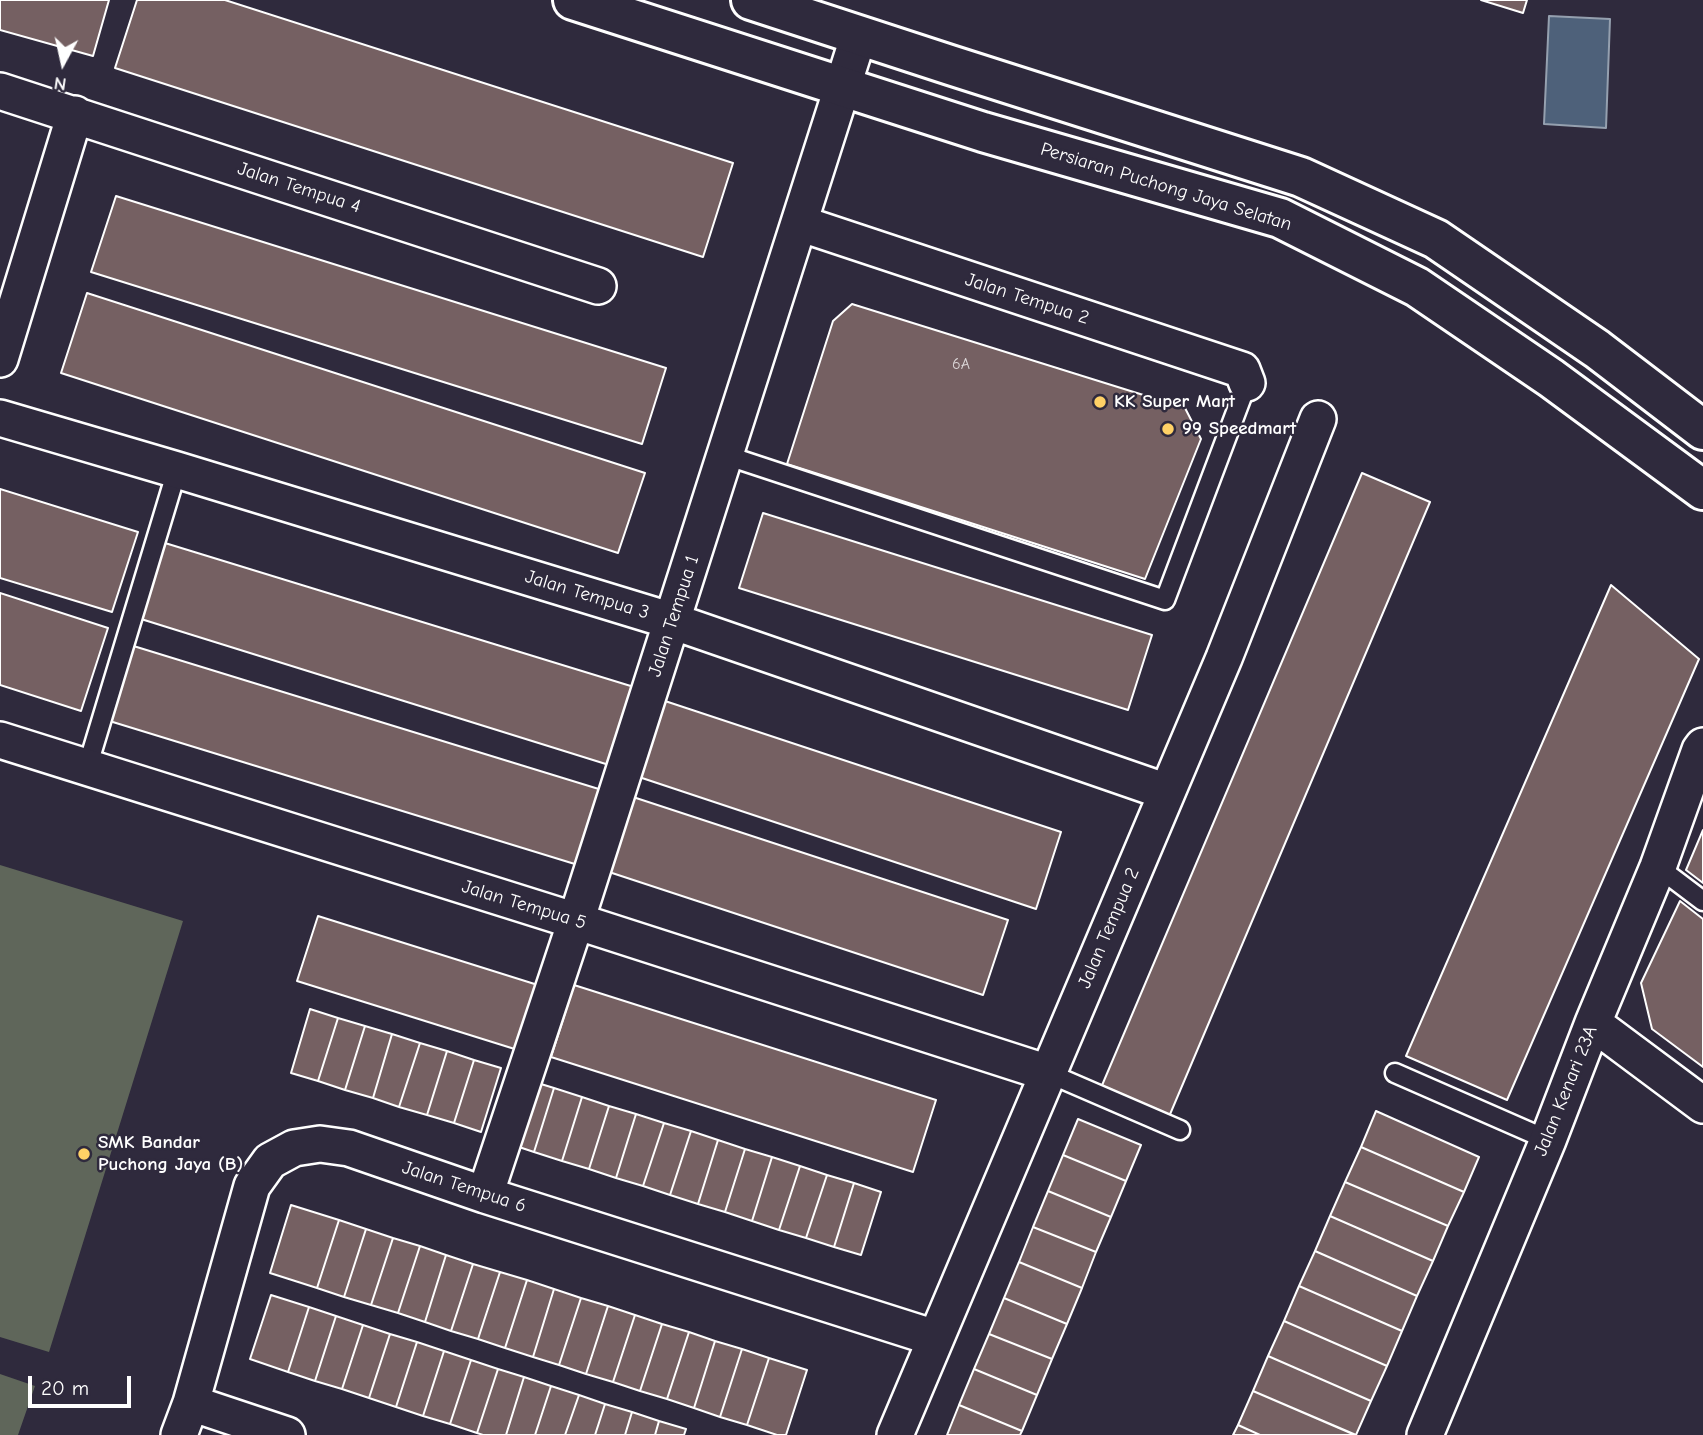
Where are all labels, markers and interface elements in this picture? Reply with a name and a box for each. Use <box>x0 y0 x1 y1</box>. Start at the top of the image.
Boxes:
north arrow <box>28 28 98 98</box>
text: N <box>52 72 68 96</box>
street label: Persiaran Puchong Jaya Selatan <box>1038 138 1294 236</box>
street label: Jalan Tempua 4 <box>235 157 363 219</box>
street label: Jalan Tempua 2 <box>962 268 1092 330</box>
house number: 6A <box>952 354 970 374</box>
place label: KK Super Mart <box>1114 391 1235 413</box>
marker: KK Super Mart <box>1092 394 1108 410</box>
place label: 99 Speedmart <box>1182 418 1296 440</box>
marker: 99 Speedmart <box>1160 421 1176 437</box>
street label: Jalan Tempua 1 <box>644 552 704 680</box>
street label: Jalan Tempua 3 <box>522 565 652 625</box>
street label: Jalan Tempua 2 <box>1073 864 1145 992</box>
street label: Jalan Tempua 5 <box>459 875 589 935</box>
street label: Jalan Kenari 23A <box>1529 1022 1603 1160</box>
place label: SMK Bandar Puchong Jaya (B) <box>98 1132 243 1176</box>
marker: SMK Bandar Puchong Jaya (B) <box>76 1146 92 1162</box>
street label: Jalan Tempua 6 <box>399 1156 529 1218</box>
scale bar <box>32 1362 135 1406</box>
text: 20 m <box>41 1376 89 1400</box>

